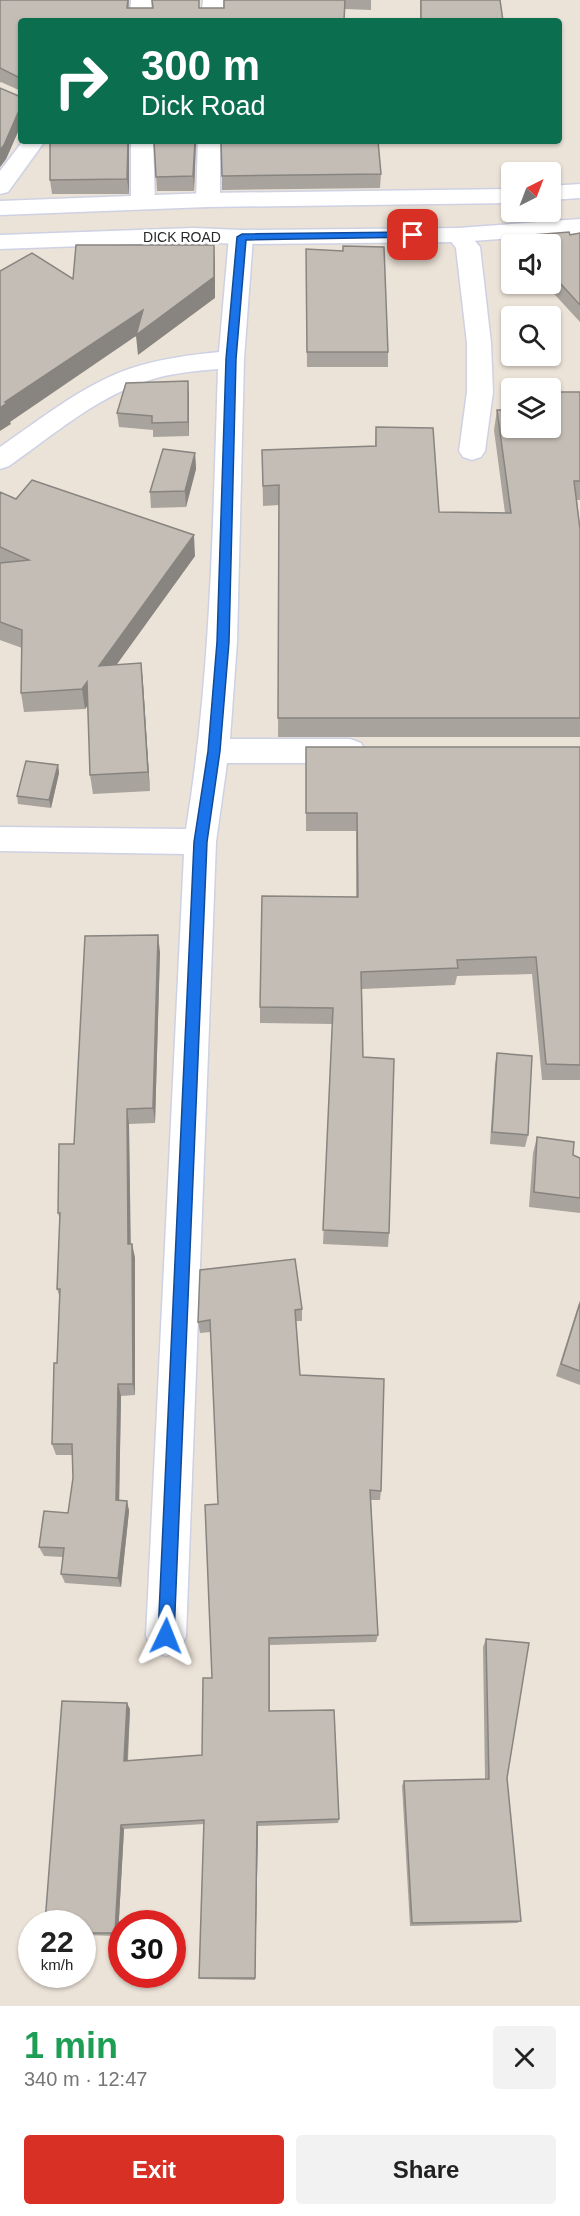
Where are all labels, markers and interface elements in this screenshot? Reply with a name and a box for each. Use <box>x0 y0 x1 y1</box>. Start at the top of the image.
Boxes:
icon: right <box>42 42 120 120</box>
text: 300 m <box>141 42 260 89</box>
text: Dick Road <box>141 91 266 121</box>
north arrow <box>501 162 561 222</box>
map controls <box>501 162 561 438</box>
pin <box>387 209 438 260</box>
icon: arrive <box>396 218 429 251</box>
street label: DICK ROAD <box>143 229 221 245</box>
button: sound <box>501 234 561 294</box>
button: search <box>501 306 561 366</box>
button: layers <box>501 378 561 438</box>
position arrow <box>134 1604 198 1668</box>
speed limit sign: 30 <box>108 1910 186 1988</box>
text: 22 <box>40 1925 74 1958</box>
text: km/h <box>41 1956 73 1973</box>
text: 1 min <box>24 2025 118 2066</box>
button: close <box>493 2026 556 2089</box>
text: 340 m · 12:47 <box>24 2068 147 2090</box>
button: Exit <box>24 2135 284 2204</box>
button: Share <box>296 2135 556 2204</box>

